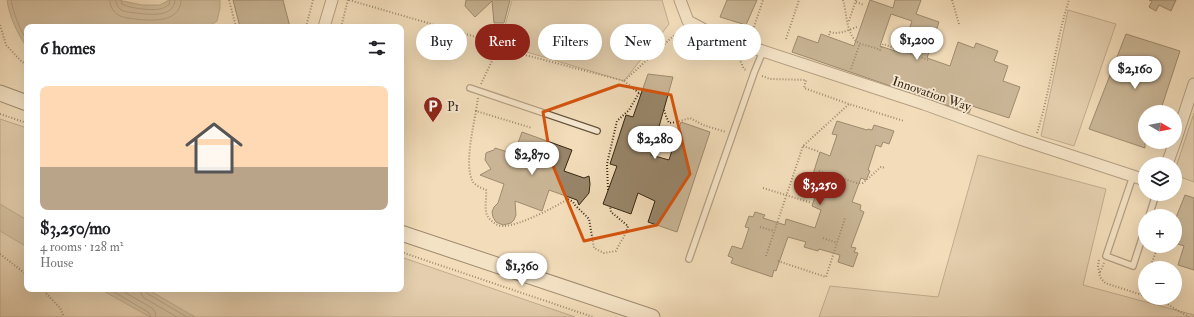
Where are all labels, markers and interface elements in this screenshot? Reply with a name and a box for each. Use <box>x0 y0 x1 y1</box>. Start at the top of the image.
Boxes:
chip: Buy <box>416 24 467 60</box>
chip: Rent <box>475 24 530 60</box>
chip: Filters <box>538 24 602 60</box>
chip: New <box>610 24 665 60</box>
chip: Apartment <box>673 24 761 60</box>
pin: $1,200 <box>884 27 950 61</box>
text: $1,200 <box>899 32 935 48</box>
icon: filters <box>366 37 388 59</box>
text: 6 homes <box>40 38 95 59</box>
pin: $2,160 <box>1102 56 1168 90</box>
text: $2,160 <box>1118 61 1152 77</box>
street label: Innovation Way <box>890 73 973 116</box>
parking icon: P1 <box>422 95 444 123</box>
place label: P1 <box>447 99 460 115</box>
north arrow <box>1138 105 1182 149</box>
map controls <box>1138 105 1182 305</box>
icon: home <box>178 112 250 184</box>
pin: $2,280 <box>622 126 688 160</box>
text: $2,280 <box>637 131 673 147</box>
pin: $2,870 <box>499 142 565 176</box>
text: $2,870 <box>514 147 550 163</box>
button: layers <box>1138 157 1182 201</box>
pin: $3,250 <box>787 172 853 206</box>
text: $3,250 <box>803 177 837 193</box>
button: + <box>1138 209 1182 253</box>
text: $3,250/mo <box>40 218 111 239</box>
text: 4 rooms · 128 m² <box>40 239 123 255</box>
pin: $1,360 <box>489 253 555 287</box>
text: House <box>40 255 73 271</box>
text: $1,360 <box>505 258 539 274</box>
button: − <box>1138 261 1182 305</box>

